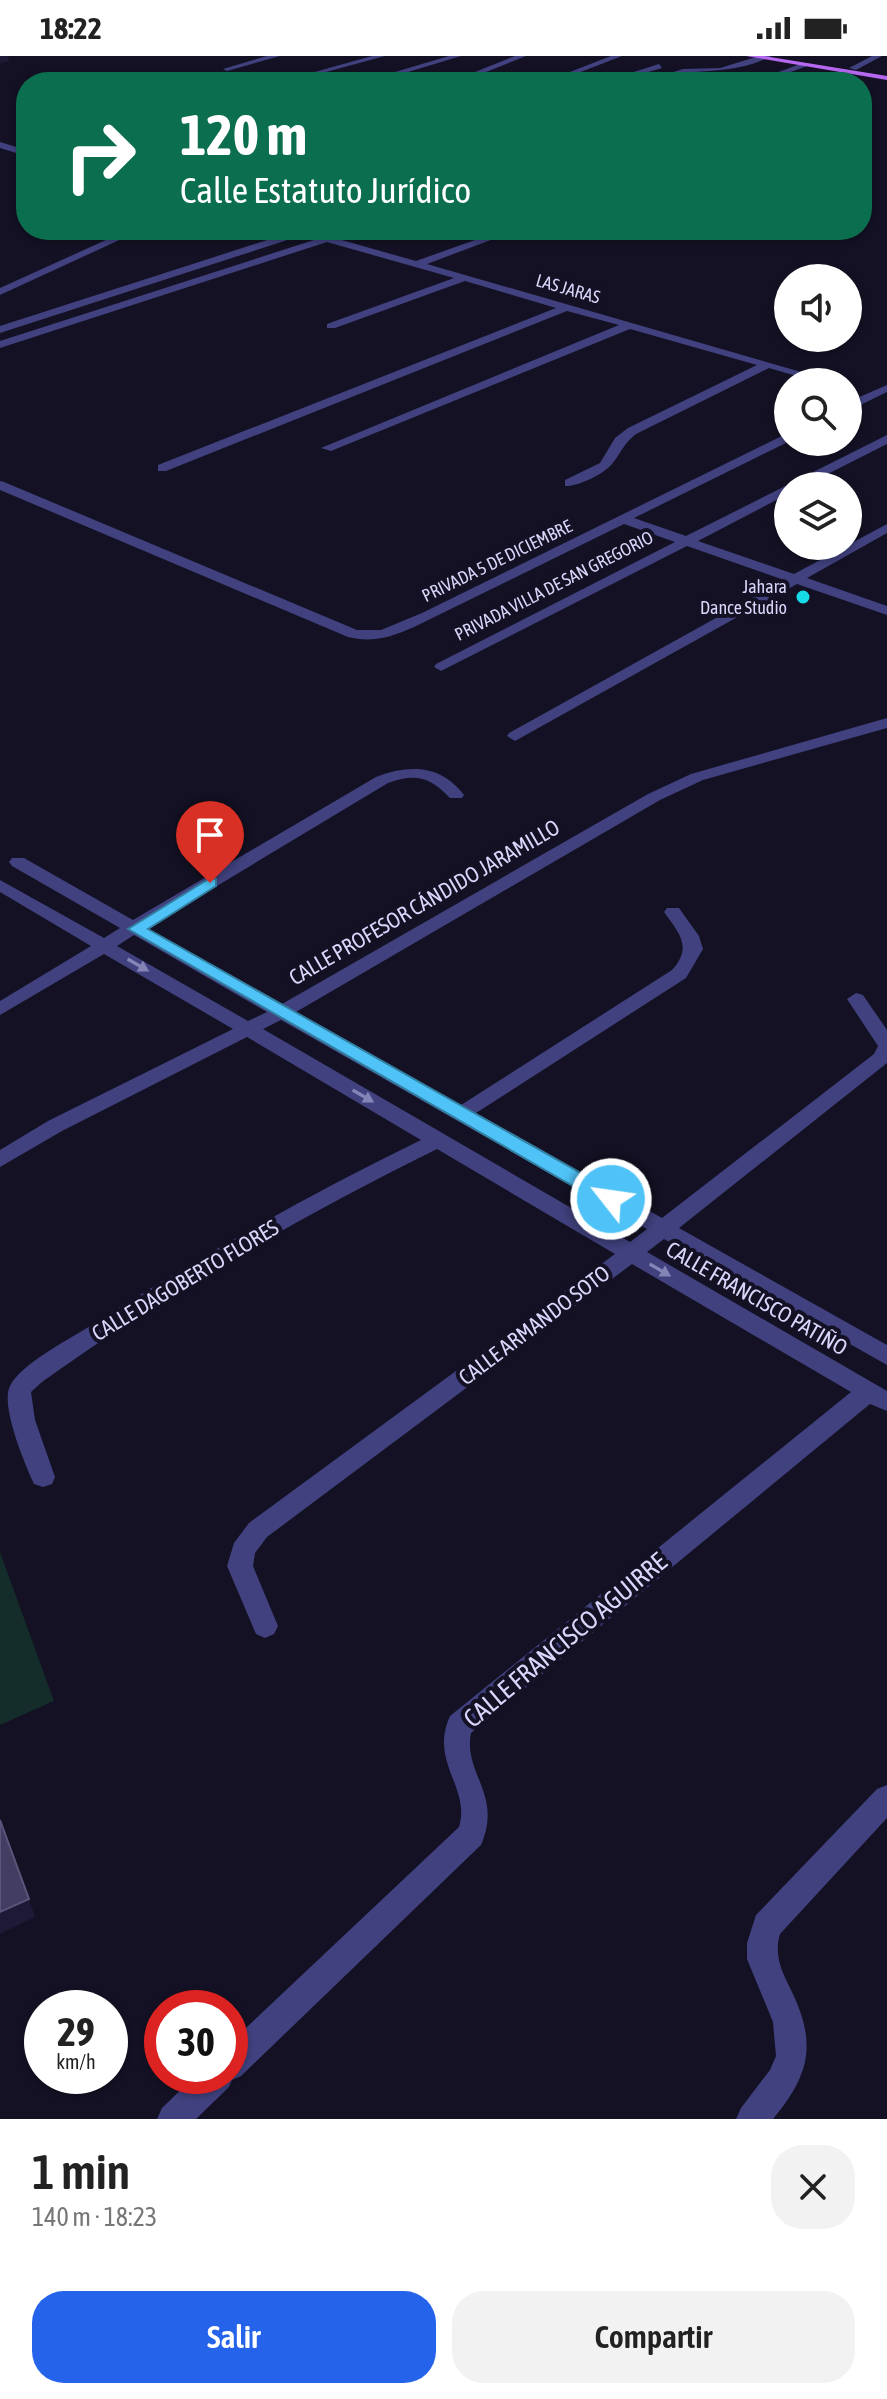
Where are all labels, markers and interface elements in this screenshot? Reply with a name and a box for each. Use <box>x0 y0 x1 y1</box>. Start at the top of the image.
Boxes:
text: 18:22 <box>40 11 102 45</box>
text: 120 m <box>180 103 307 167</box>
icon: right <box>48 104 152 208</box>
text: Calle Estatuto Jurídico <box>180 169 471 211</box>
map controls <box>774 264 862 560</box>
button: sound <box>774 264 862 352</box>
street label: LAS JARAS <box>534 269 603 308</box>
button: search <box>774 368 862 456</box>
button: layers <box>774 472 862 560</box>
street label: PRIVADA 5 DE DICIEMBRE <box>418 515 576 606</box>
street label: PRIVADA VILLA DE SAN GREGORIO <box>451 526 656 645</box>
place label: Jahara Dance Studio <box>700 576 787 618</box>
marker: Jahara Dance Studio <box>794 588 812 606</box>
pin <box>176 801 244 883</box>
icon: arrive <box>188 813 232 857</box>
street label: CALLE PROFESOR CÁNDIDO JARAMILLO <box>284 814 564 990</box>
one-way arrow <box>127 958 150 972</box>
one-way arrow <box>352 1089 374 1103</box>
position arrow <box>569 1157 653 1241</box>
street label: CALLE DAGOBERTO FLORES <box>87 1214 283 1346</box>
street label: CALLE FRANCISCO PATIÑO <box>662 1236 852 1360</box>
street label: CALLE ARMANDO SOTO <box>453 1260 615 1390</box>
one-way arrow <box>649 1262 671 1276</box>
street label: CALLE FRANCISCO AGUIRRE <box>457 1546 673 1734</box>
speed limit sign: 30 <box>144 1990 248 2094</box>
text: 29 <box>57 2009 95 2054</box>
text: km/h <box>56 2050 96 2073</box>
text: 1 min <box>32 2144 130 2199</box>
button: close <box>771 2145 855 2229</box>
text: 140 m · 18:23 <box>32 2202 157 2232</box>
button: Salir <box>32 2291 436 2383</box>
button: Compartir <box>452 2291 855 2383</box>

